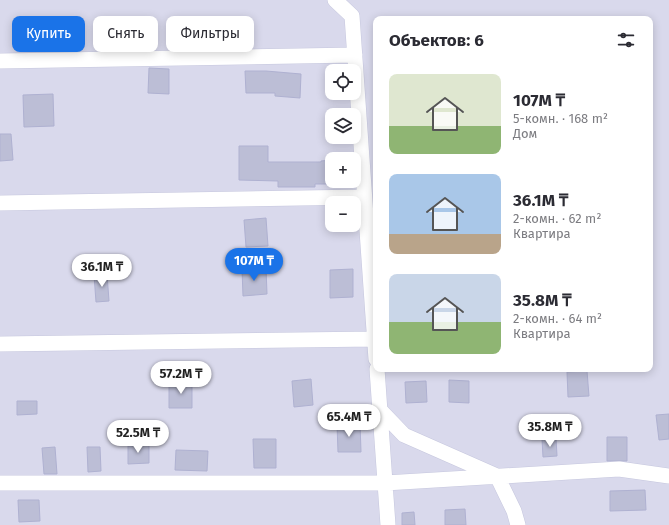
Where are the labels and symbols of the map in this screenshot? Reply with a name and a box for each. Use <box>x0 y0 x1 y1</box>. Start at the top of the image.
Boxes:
pin: 107M ₸ <box>221 248 287 282</box>
pin: 36.1M ₸ <box>65 254 139 288</box>
pin: 57.2M ₸ <box>144 361 218 395</box>
pin: 65.4M ₸ <box>312 404 386 438</box>
pin: 35.8M ₸ <box>513 414 587 448</box>
pin: 52.5M ₸ <box>101 420 175 454</box>

